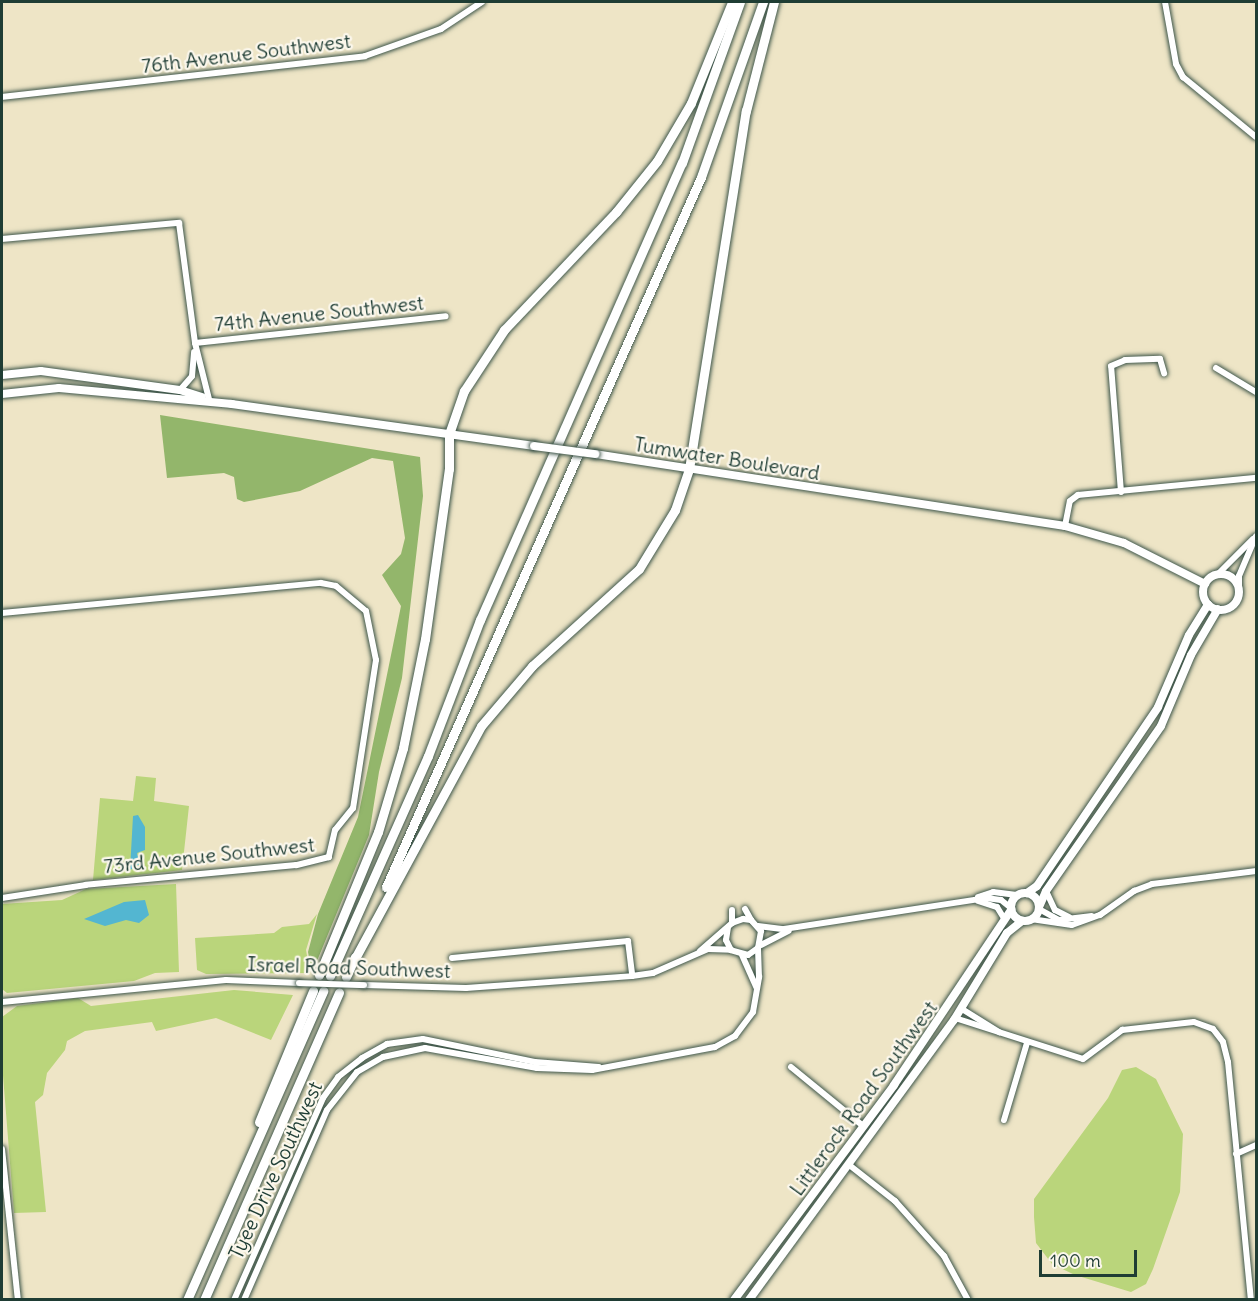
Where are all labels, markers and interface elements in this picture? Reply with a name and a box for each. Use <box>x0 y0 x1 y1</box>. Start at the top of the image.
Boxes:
street label: 76th Avenue Southwest <box>140 28 352 78</box>
street label: 74th Avenue Southwest <box>213 290 425 336</box>
street label: Tumwater Boulevard <box>633 431 821 485</box>
street label: 73rd Avenue Southwest <box>102 832 316 878</box>
street label: Israel Road Southwest <box>247 951 451 983</box>
street label: Littlerock Road Southwest <box>784 996 942 1200</box>
street label: Tyee Drive Southwest <box>223 1077 327 1263</box>
scale bar <box>1042 1238 1140 1276</box>
text: 100 m <box>1050 1249 1101 1272</box>

